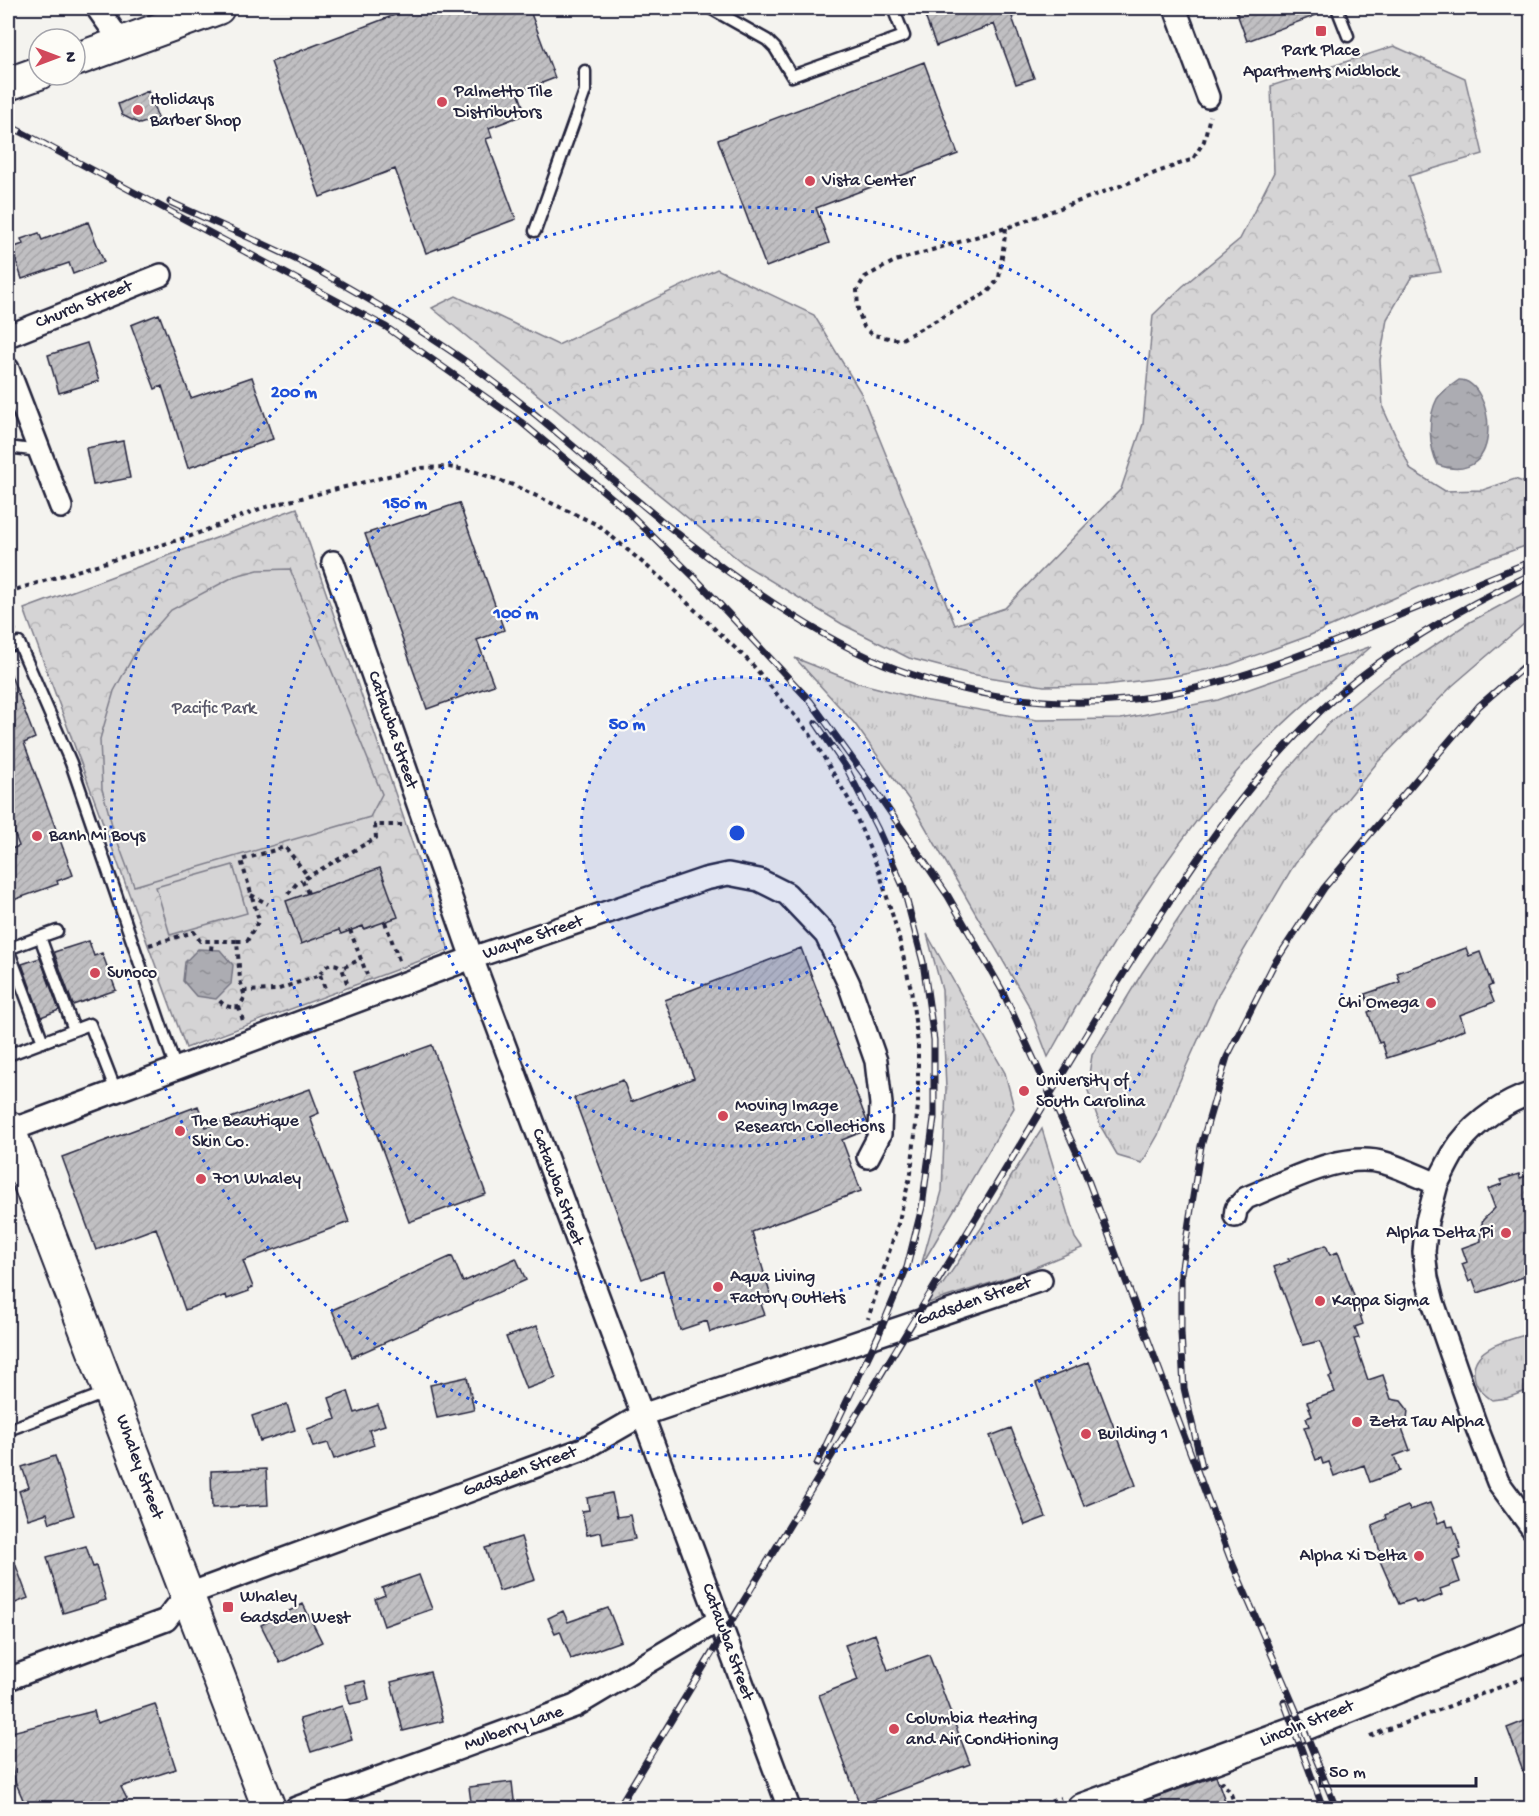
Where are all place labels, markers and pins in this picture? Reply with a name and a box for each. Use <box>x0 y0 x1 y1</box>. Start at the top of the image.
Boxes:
marker: Park Place Apartments Midblock <box>1314 24 1328 38</box>
place label: Park Place Apartments Midblock <box>1243 41 1401 83</box>
place label: Palmetto Tile Distributors <box>453 82 553 124</box>
place label: Holidays Barber Shop <box>149 90 241 132</box>
marker: Palmetto Tile Distributors <box>435 95 449 109</box>
marker: Holidays Barber Shop <box>131 103 145 117</box>
place label: Vista Center <box>821 171 916 192</box>
marker: Vista Center <box>803 174 817 188</box>
centre of rings <box>727 823 747 843</box>
place label: Banh Mi Boys <box>48 826 147 847</box>
marker: Banh Mi Boys <box>30 829 44 843</box>
place label: Sunoco <box>107 963 157 984</box>
marker: Sunoco <box>88 966 102 980</box>
place label: Chi Omega <box>1338 993 1420 1014</box>
marker: Chi Omega <box>1424 996 1438 1010</box>
place label: University of South Carolina <box>1036 1071 1146 1113</box>
marker: University of South Carolina <box>1017 1084 1031 1098</box>
place label: Moving Image Research Collections <box>735 1096 886 1138</box>
marker: Moving Image Research Collections <box>716 1109 730 1123</box>
place label: The Beautique Skin Co. <box>191 1111 300 1153</box>
marker: The Beautique Skin Co. <box>173 1124 187 1138</box>
place label: 701 Whaley <box>212 1169 301 1190</box>
marker: 701 Whaley <box>194 1172 208 1186</box>
place label: Alpha Delta Pi <box>1386 1223 1494 1244</box>
marker: Alpha Delta Pi <box>1499 1226 1513 1240</box>
place label: Aqua Living Factory Outlets <box>729 1267 847 1309</box>
marker: Aqua Living Factory Outlets <box>711 1280 725 1294</box>
place label: Kappa Sigma <box>1332 1291 1430 1312</box>
marker: Kappa Sigma <box>1313 1294 1327 1308</box>
place label: Zeta Tau Alpha <box>1369 1412 1485 1433</box>
marker: Zeta Tau Alpha <box>1350 1415 1364 1429</box>
place label: Building 1 <box>1097 1424 1168 1445</box>
marker: Building 1 <box>1079 1427 1093 1441</box>
place label: Alpha Xi Delta <box>1300 1546 1408 1567</box>
marker: Alpha Xi Delta <box>1412 1549 1426 1563</box>
place label: Whaley Gadsden West <box>240 1587 351 1629</box>
marker: Whaley Gadsden West <box>221 1600 235 1614</box>
place label: Columbia Heating and Air Conditioning <box>906 1709 1058 1751</box>
marker: Columbia Heating and Air Conditioning <box>887 1722 901 1736</box>

